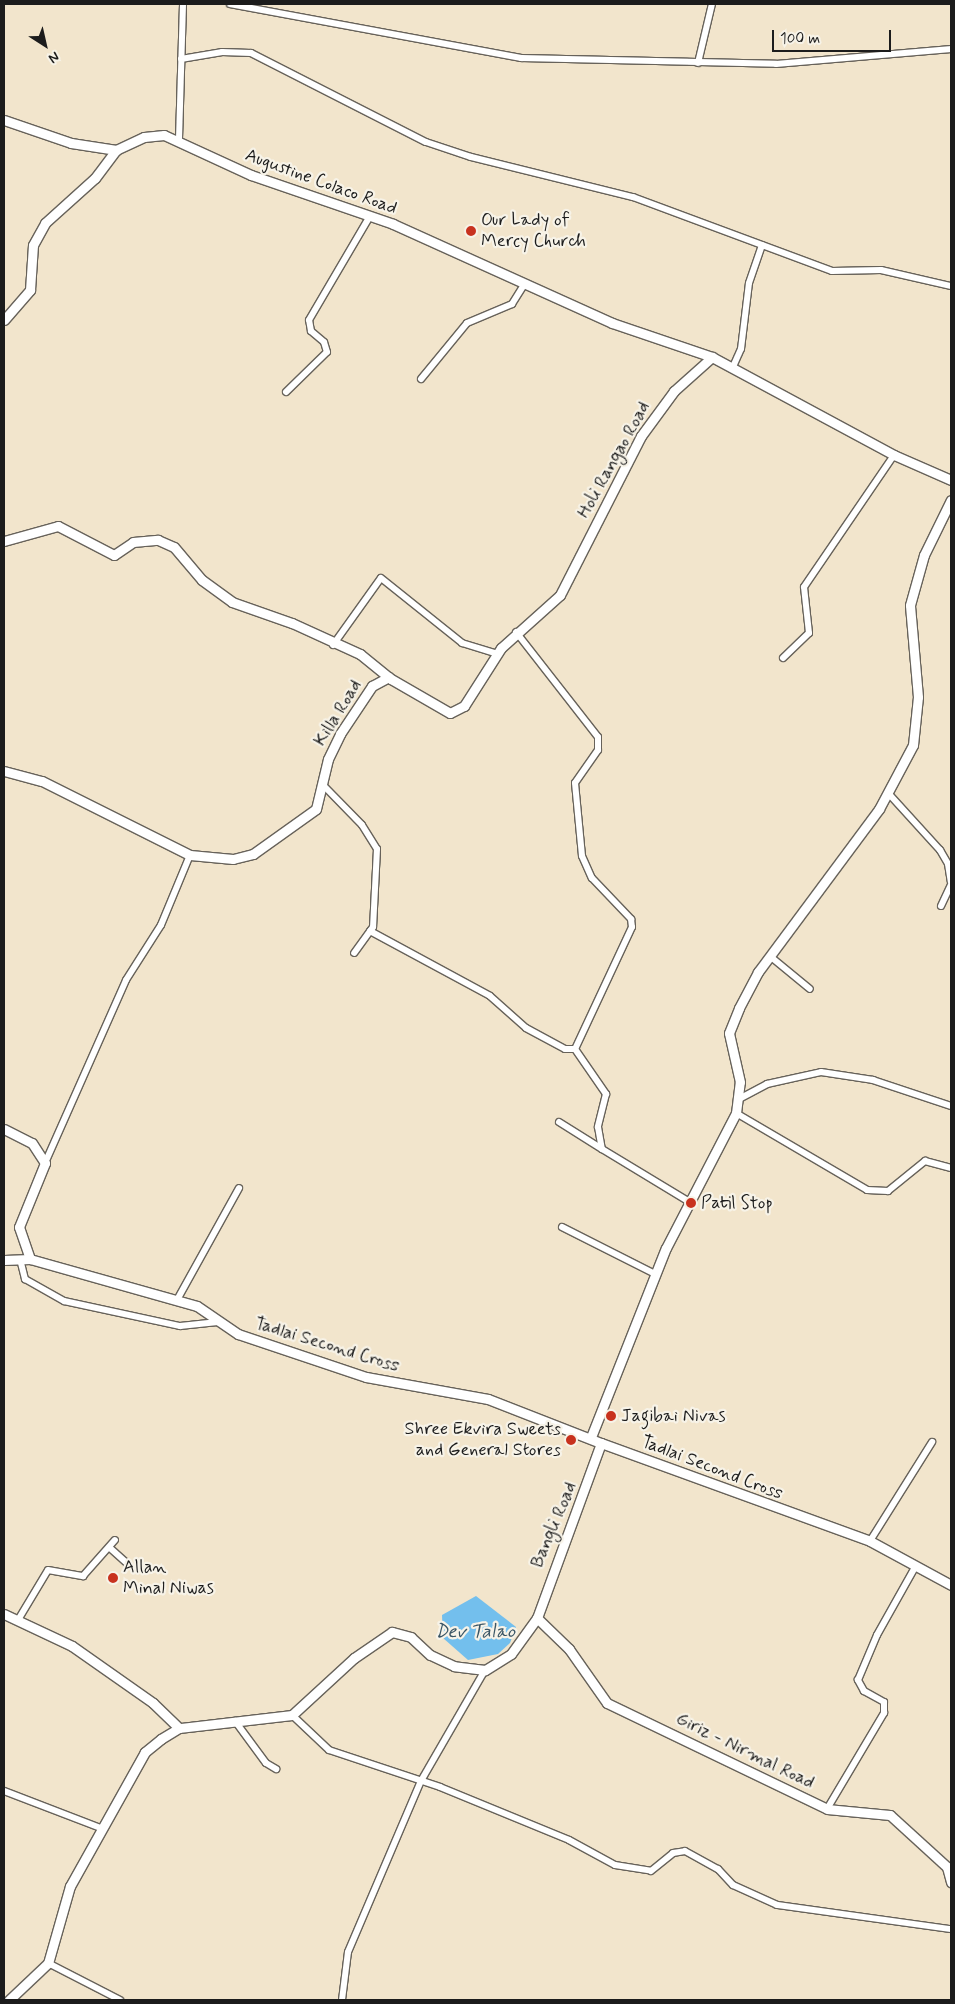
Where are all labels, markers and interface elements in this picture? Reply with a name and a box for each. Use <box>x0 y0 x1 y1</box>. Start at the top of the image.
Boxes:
north arrow <box>20 20 70 70</box>
scale bar <box>775 20 894 52</box>
text: 100 m <box>780 29 820 49</box>
text: N <box>45 47 63 67</box>
street label: Augustine Colaco Road <box>241 144 401 220</box>
place label: Our Lady of Mercy Church <box>481 210 590 252</box>
marker: Our Lady of Mercy Church <box>465 225 477 237</box>
street label: Holi Rangao Road <box>573 398 655 522</box>
street label: Killa Road <box>309 676 367 750</box>
place label: Patil Stop <box>701 1192 772 1214</box>
marker: Patil Stop <box>685 1197 697 1209</box>
street label: Tadlai Second Cross <box>251 1312 403 1378</box>
place label: Jagibai Nivas <box>621 1405 723 1427</box>
marker: Jagibai Nivas <box>605 1410 617 1422</box>
place label: Shree Ekvira Sweets and General Stores <box>401 1419 561 1462</box>
street label: Tadlai Second Cross <box>637 1431 787 1505</box>
marker: Shree Ekvira Sweets and General Stores <box>565 1434 577 1446</box>
street label: Bangli Road <box>526 1479 582 1571</box>
place label: Allan Minal Niwas <box>123 1557 213 1600</box>
marker: Allan Minal Niwas <box>107 1572 119 1584</box>
water label: Dev Talao <box>437 1621 513 1643</box>
street label: Giriz - Nirmal Road <box>672 1708 818 1794</box>

